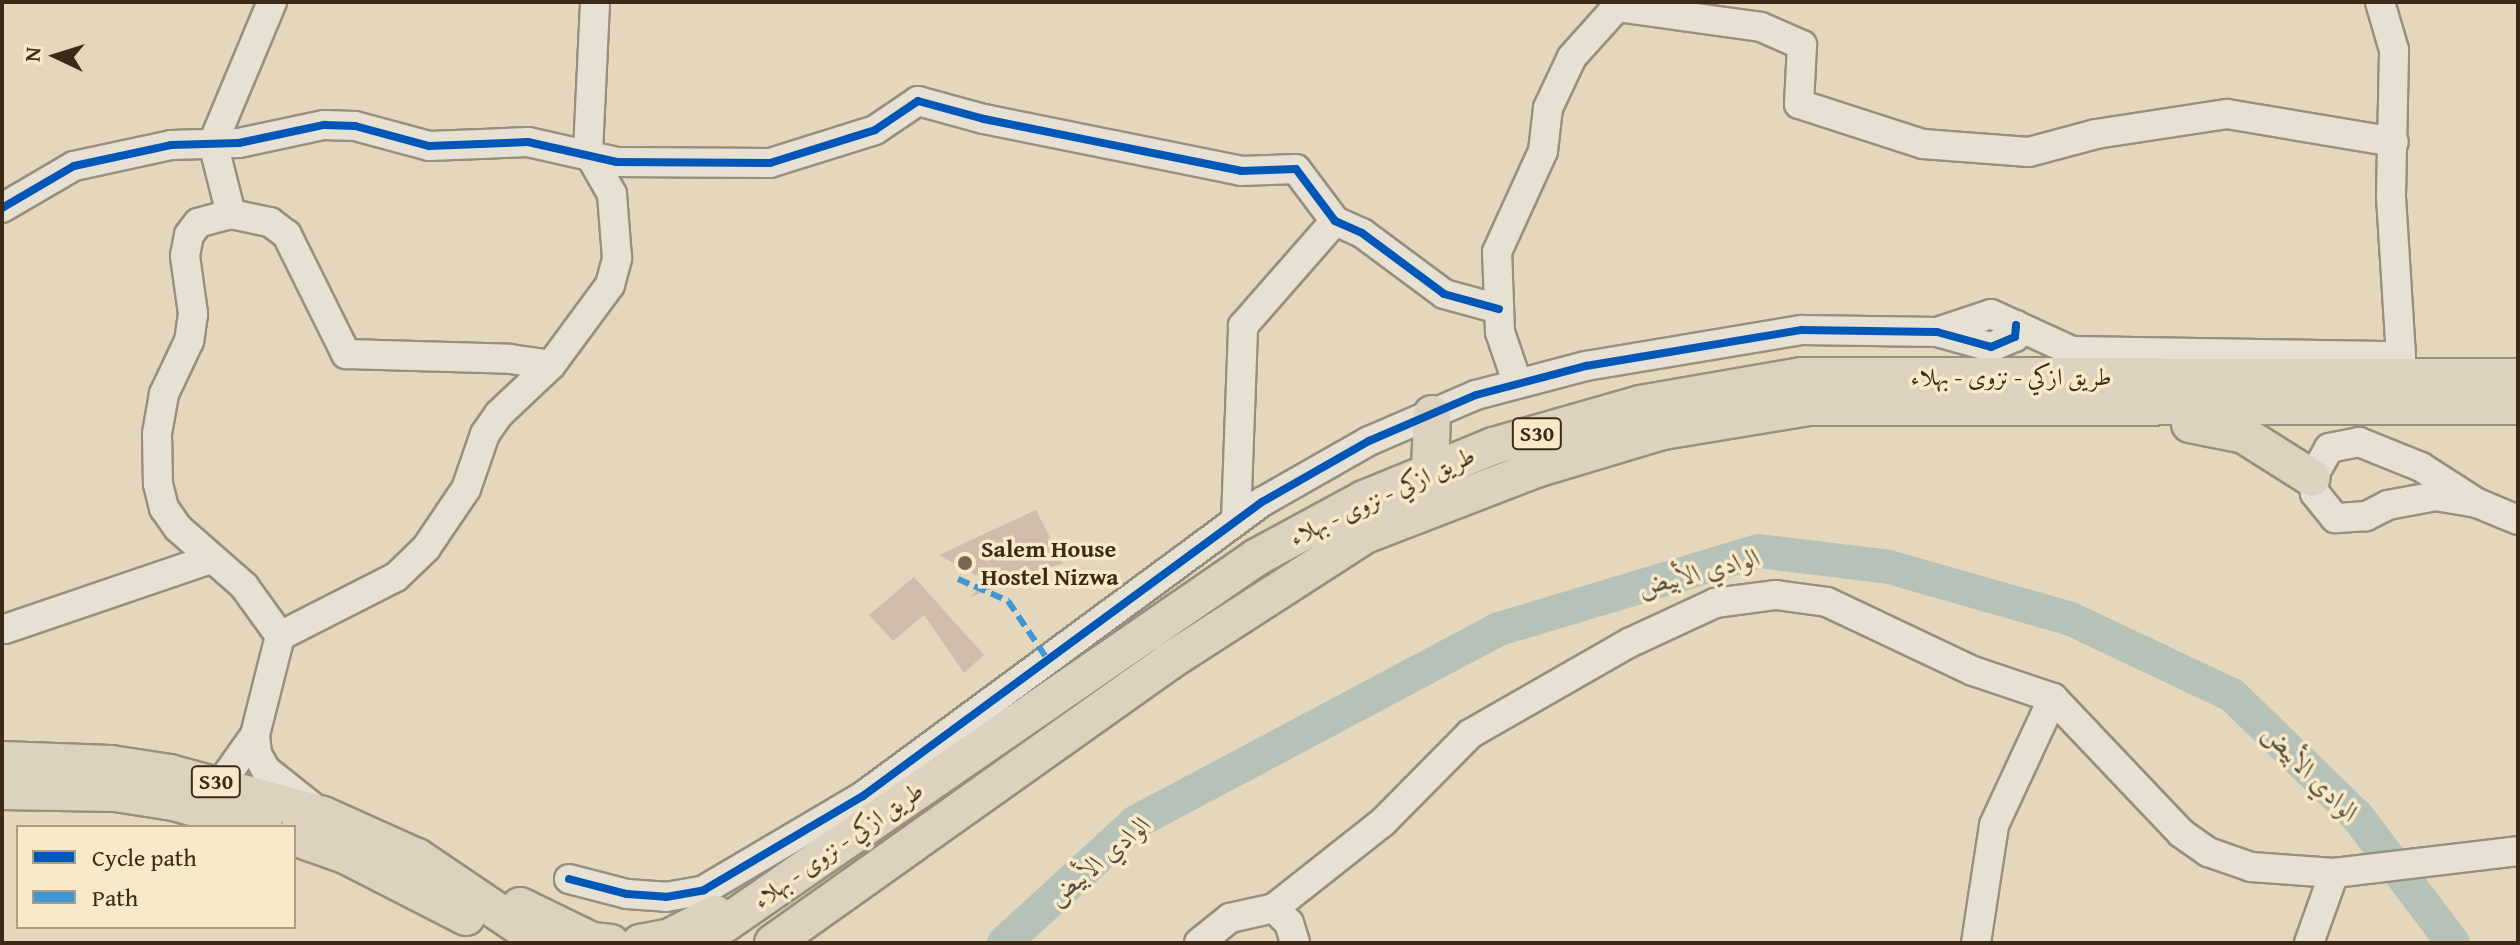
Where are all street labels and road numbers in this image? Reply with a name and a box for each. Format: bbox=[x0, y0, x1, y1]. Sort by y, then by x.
street label: طريق ازكي - نزوى - بهلاء bbox=[1910, 363, 2112, 391]
road number: S30 bbox=[1511, 416, 1563, 452]
street label: طريق ازكي - نزوى - بهلاء bbox=[1285, 440, 1479, 552]
road number: S30 bbox=[190, 764, 242, 800]
street label: طريق ازكي - نزوى - بهلاء bbox=[747, 776, 929, 914]

